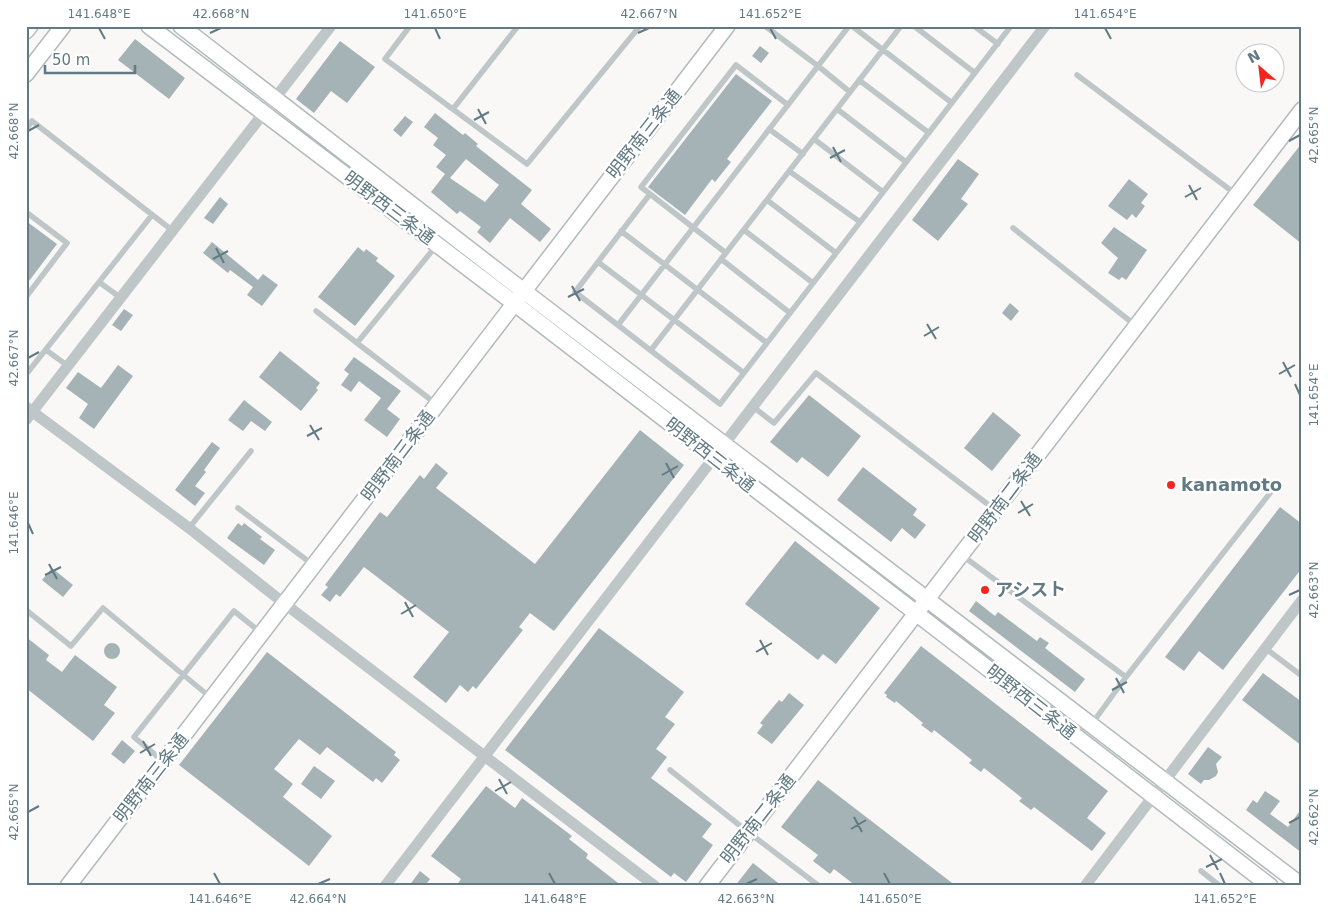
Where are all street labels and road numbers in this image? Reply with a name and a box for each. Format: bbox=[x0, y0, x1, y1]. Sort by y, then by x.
street label: 明野南三条通 bbox=[602, 85, 685, 183]
street label: 明野西三条通 bbox=[340, 167, 439, 248]
street label: 明野南三条通 bbox=[357, 406, 438, 505]
street label: 明野西三条通 bbox=[661, 413, 759, 496]
street label: 明野南二条通 bbox=[964, 448, 1045, 547]
street label: 明野西三条通 bbox=[982, 660, 1080, 743]
street label: 明野南三条通 bbox=[109, 729, 192, 827]
street label: 明野南二条通 bbox=[716, 770, 799, 868]

